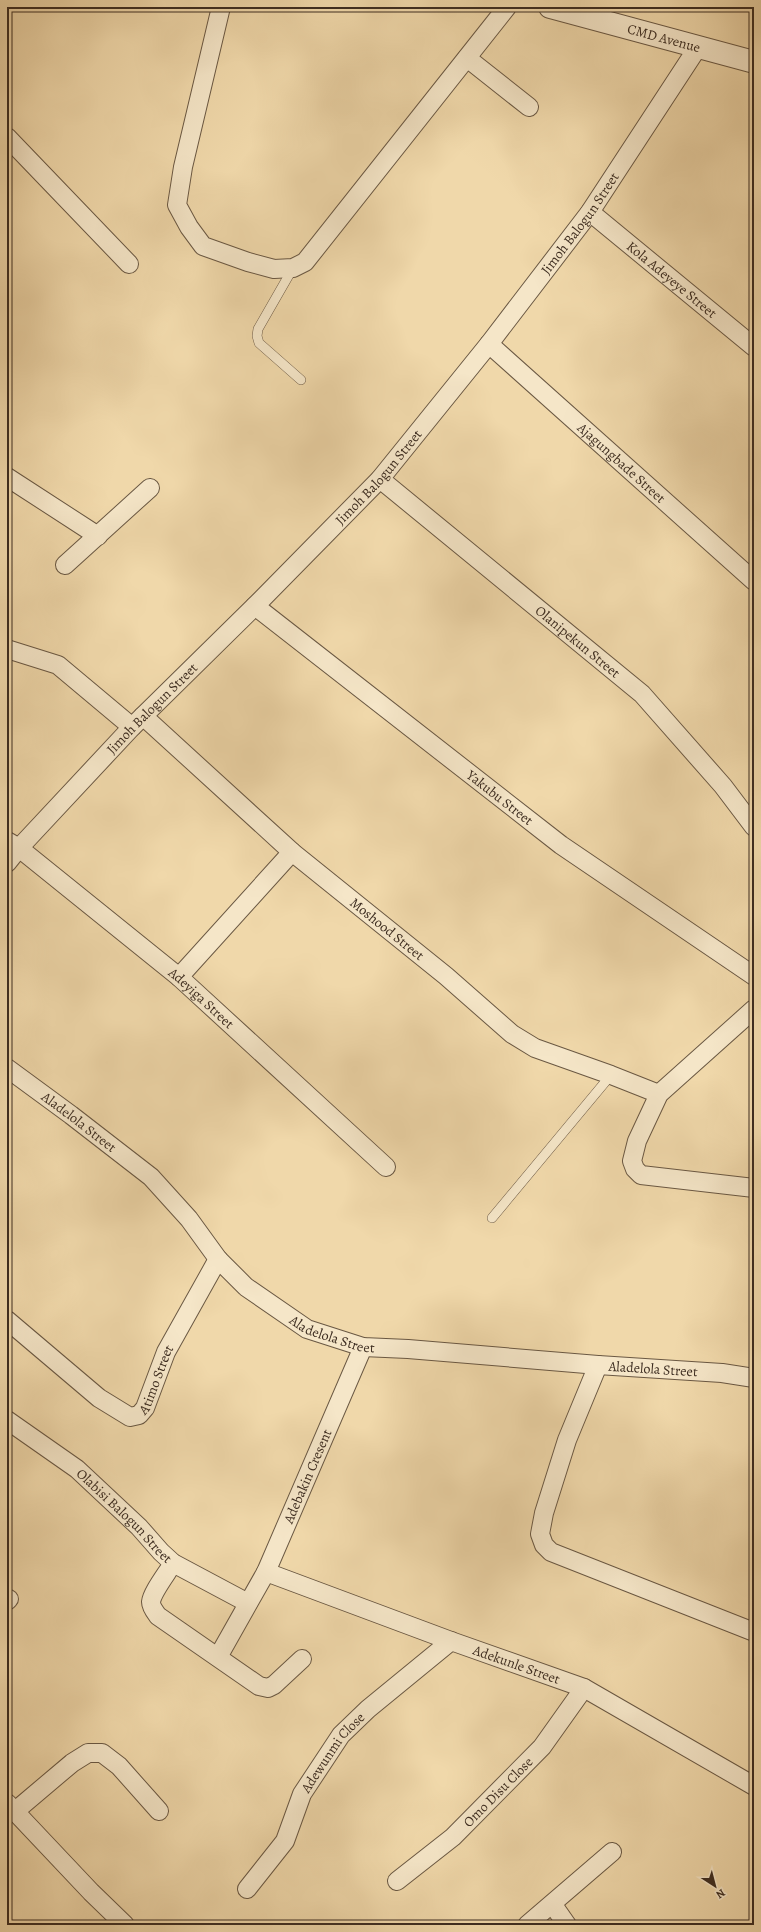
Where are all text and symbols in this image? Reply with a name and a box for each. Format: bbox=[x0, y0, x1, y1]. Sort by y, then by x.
street label: CMD Avenue bbox=[625, 19, 702, 57]
street label: Jimoh Balogun Street bbox=[537, 168, 624, 279]
street label: Kola Adeyeye Street bbox=[622, 237, 721, 323]
street label: Ajagungbade Street bbox=[572, 418, 670, 508]
street label: Jimoh Balogun Street bbox=[331, 425, 427, 529]
street label: Olanipekun Street bbox=[531, 601, 624, 683]
street label: Jimoh Balogun Street bbox=[102, 658, 202, 759]
street label: Yakubu Street bbox=[462, 765, 537, 830]
street label: Moshood Street bbox=[346, 893, 428, 965]
street label: Adeyiga Street bbox=[164, 963, 238, 1033]
street label: Aladelola Street bbox=[37, 1087, 120, 1157]
street label: Aladelola Street bbox=[285, 1310, 375, 1358]
street label: Atimo Street bbox=[134, 1341, 178, 1420]
street label: Aladelola Street bbox=[607, 1357, 699, 1381]
street label: Adebakin Cresent bbox=[279, 1426, 337, 1527]
street label: Olabisi Balogun Street bbox=[72, 1464, 176, 1568]
street label: Adekunle Street bbox=[469, 1640, 563, 1689]
street label: Adewunmi Close bbox=[296, 1708, 369, 1797]
street label: Omo Disu Close bbox=[459, 1753, 537, 1831]
north arrow bbox=[695, 1866, 735, 1906]
text: N bbox=[713, 1885, 728, 1902]

